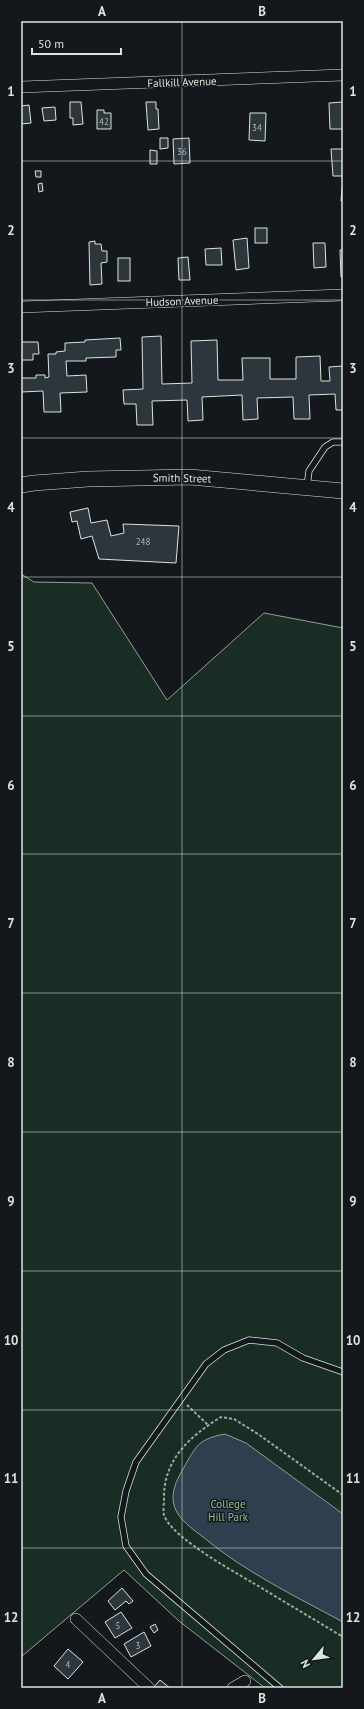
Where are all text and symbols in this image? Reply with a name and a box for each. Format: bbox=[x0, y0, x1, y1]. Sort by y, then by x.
text: A bbox=[98, 3, 106, 20]
text: B bbox=[258, 3, 266, 20]
scale bar bbox=[32, 30, 121, 56]
text: 50 m bbox=[38, 36, 64, 51]
street label: Fallkill Avenue bbox=[147, 74, 217, 90]
text: 1 bbox=[7, 83, 15, 100]
text: 1 bbox=[349, 83, 357, 100]
house number: 42 bbox=[99, 116, 109, 127]
house number: 34 bbox=[252, 122, 262, 133]
house number: 36 bbox=[177, 146, 187, 157]
text: 2 bbox=[7, 222, 15, 239]
text: 2 bbox=[349, 222, 357, 239]
street label: Hudson Avenue bbox=[145, 293, 219, 309]
text: 3 bbox=[7, 360, 15, 377]
text: 3 bbox=[349, 360, 357, 377]
street label: Smith Street bbox=[153, 470, 212, 486]
text: 4 bbox=[7, 499, 15, 516]
text: 4 bbox=[349, 499, 357, 516]
house number: 248 bbox=[136, 536, 150, 547]
text: 5 bbox=[7, 638, 15, 655]
text: 5 bbox=[349, 638, 357, 655]
text: 6 bbox=[7, 777, 15, 794]
text: 6 bbox=[349, 777, 357, 794]
text: 7 bbox=[7, 915, 15, 932]
text: 7 bbox=[349, 915, 357, 932]
text: 8 bbox=[7, 1054, 15, 1071]
text: 8 bbox=[349, 1054, 357, 1071]
text: 9 bbox=[7, 1193, 15, 1210]
text: 9 bbox=[349, 1193, 357, 1210]
text: 10 bbox=[4, 1332, 18, 1349]
text: 10 bbox=[346, 1332, 360, 1349]
text: 11 bbox=[4, 1470, 18, 1487]
text: 11 bbox=[346, 1470, 360, 1487]
park label: College Hill Park bbox=[208, 1497, 249, 1524]
text: 12 bbox=[4, 1609, 18, 1626]
text: 12 bbox=[346, 1609, 360, 1626]
house number: 5 bbox=[116, 1620, 121, 1631]
north arrow bbox=[294, 1639, 334, 1679]
house number: 3 bbox=[136, 1640, 141, 1651]
text: N bbox=[297, 1657, 313, 1670]
house number: 4 bbox=[66, 1659, 71, 1670]
text: A bbox=[98, 1690, 106, 1707]
text: B bbox=[258, 1690, 266, 1707]

